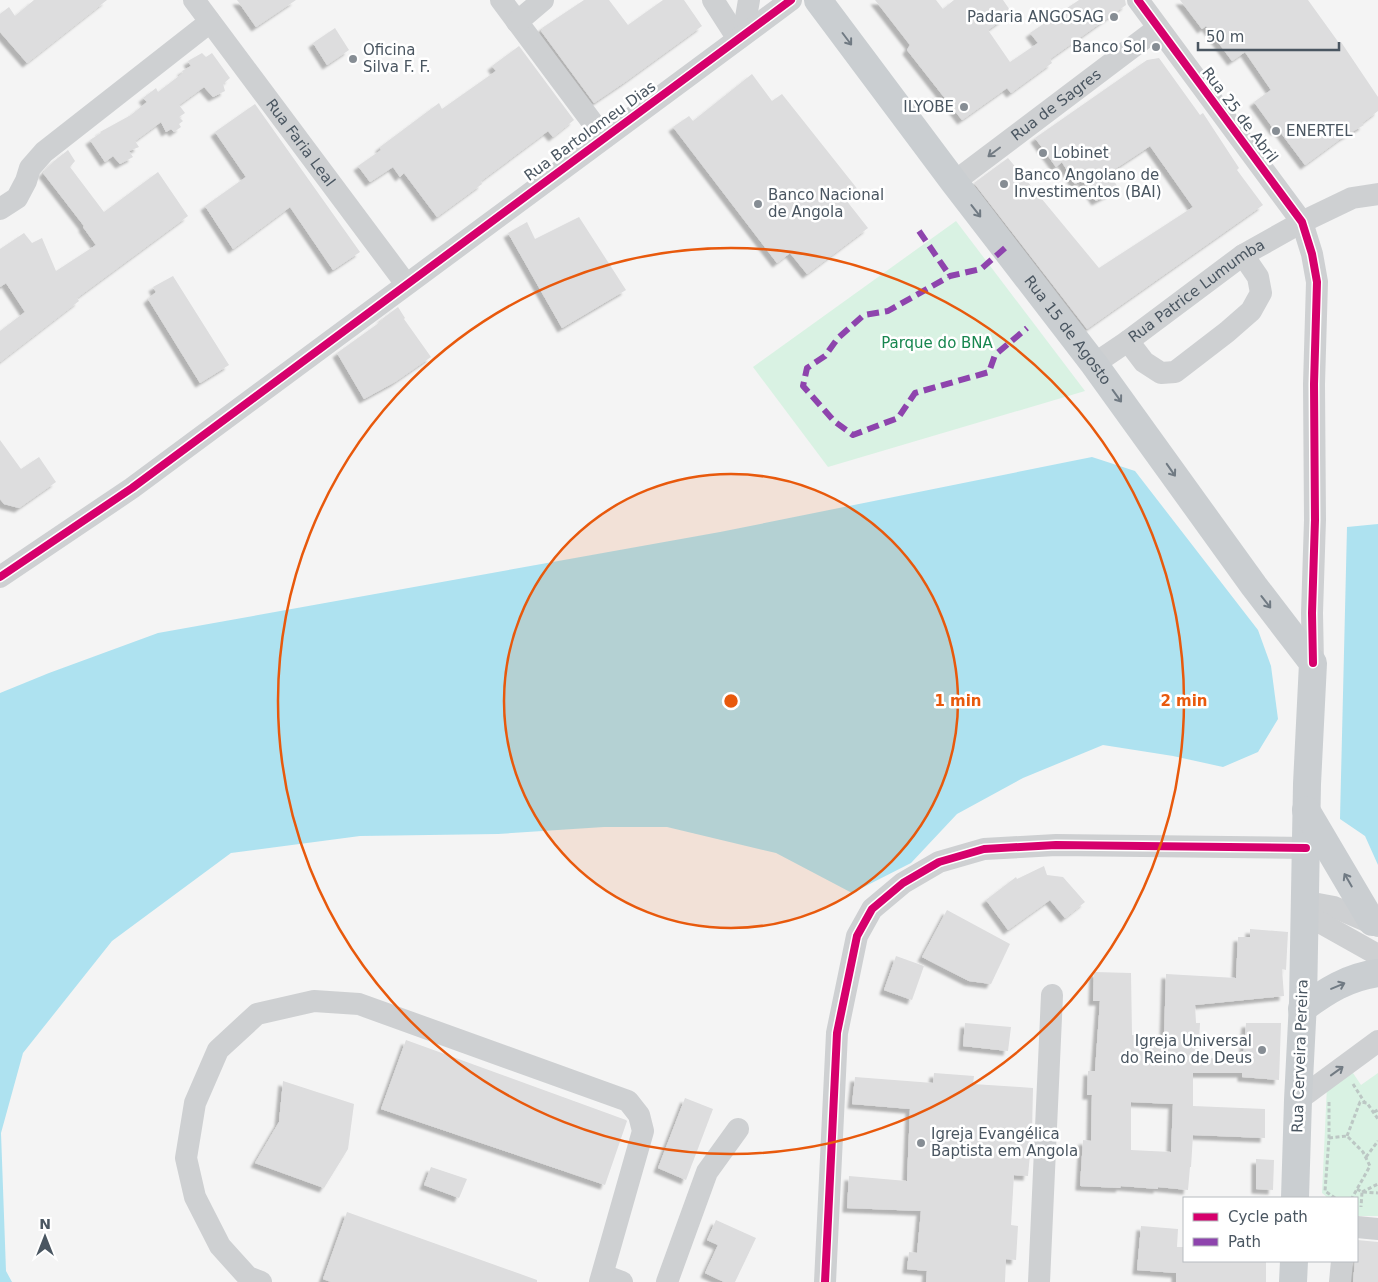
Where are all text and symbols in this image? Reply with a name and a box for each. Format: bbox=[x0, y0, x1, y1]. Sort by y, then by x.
place label: Padaria ANGOSAG bbox=[967, 8, 1104, 26]
marker: Padaria ANGOSAG bbox=[1108, 11, 1120, 23]
scale bar bbox=[1198, 20, 1339, 52]
text: 50 m bbox=[1206, 28, 1244, 46]
one-way arrow bbox=[842, 32, 853, 45]
place label: Banco Sol bbox=[1072, 38, 1146, 56]
place label: Oficina Silva F. F. bbox=[363, 41, 430, 76]
marker: Banco Sol bbox=[1150, 41, 1162, 53]
marker: Oficina Silva F. F. bbox=[347, 53, 359, 65]
street label: Rua 25 de Abril bbox=[1198, 64, 1282, 166]
street label: Rua de Sagres bbox=[1008, 65, 1105, 145]
street label: Rua Bartolomeu Dias bbox=[521, 77, 659, 185]
street label: Rua Faria Leal bbox=[262, 95, 339, 190]
place label: ILYOBE bbox=[903, 98, 954, 116]
marker: ILYOBE bbox=[958, 101, 970, 113]
place label: ENERTEL bbox=[1286, 122, 1353, 140]
marker: ENERTEL bbox=[1270, 125, 1282, 137]
place label: Lobinet bbox=[1053, 144, 1109, 162]
one-way arrow bbox=[988, 147, 1001, 158]
marker: Lobinet bbox=[1037, 147, 1049, 159]
place label: Banco Angolano de Investimentos (BAI) bbox=[1014, 166, 1162, 201]
marker: Banco Angolano de Investimentos (BAI) bbox=[998, 178, 1010, 190]
place label: Banco Nacional de Angola bbox=[768, 186, 884, 221]
marker: Banco Nacional de Angola bbox=[752, 198, 764, 210]
one-way arrow bbox=[971, 204, 982, 217]
street label: Rua Patrice Lumumba bbox=[1125, 236, 1268, 347]
street label: Rua 15 de Agosto bbox=[1020, 272, 1115, 388]
park label: Parque do BNA bbox=[881, 334, 994, 352]
one-way arrow bbox=[1112, 389, 1123, 402]
one-way arrow bbox=[1166, 463, 1176, 477]
one-way arrow bbox=[1260, 595, 1271, 608]
centre of rings bbox=[722, 692, 740, 710]
text: 1 min bbox=[934, 692, 982, 710]
text: 2 min bbox=[1160, 692, 1208, 710]
one-way arrow bbox=[1342, 874, 1352, 888]
street label: Rua Cerveira Pereira bbox=[1288, 979, 1312, 1133]
one-way arrow bbox=[1330, 980, 1345, 990]
place label: Igreja Universal do Reino de Deus bbox=[1120, 1032, 1252, 1067]
marker: Igreja Universal do Reino de Deus bbox=[1256, 1044, 1268, 1056]
one-way arrow bbox=[1330, 1066, 1344, 1076]
place label: Igreja Evangélica Baptista em Angola bbox=[931, 1125, 1078, 1160]
marker: Igreja Evangélica Baptista em Angola bbox=[915, 1137, 927, 1149]
legend bbox=[1183, 1197, 1358, 1262]
text: Cycle path bbox=[1228, 1208, 1308, 1226]
north arrow bbox=[20, 1212, 70, 1262]
text: N bbox=[39, 1216, 51, 1232]
text: Path bbox=[1228, 1233, 1261, 1251]

